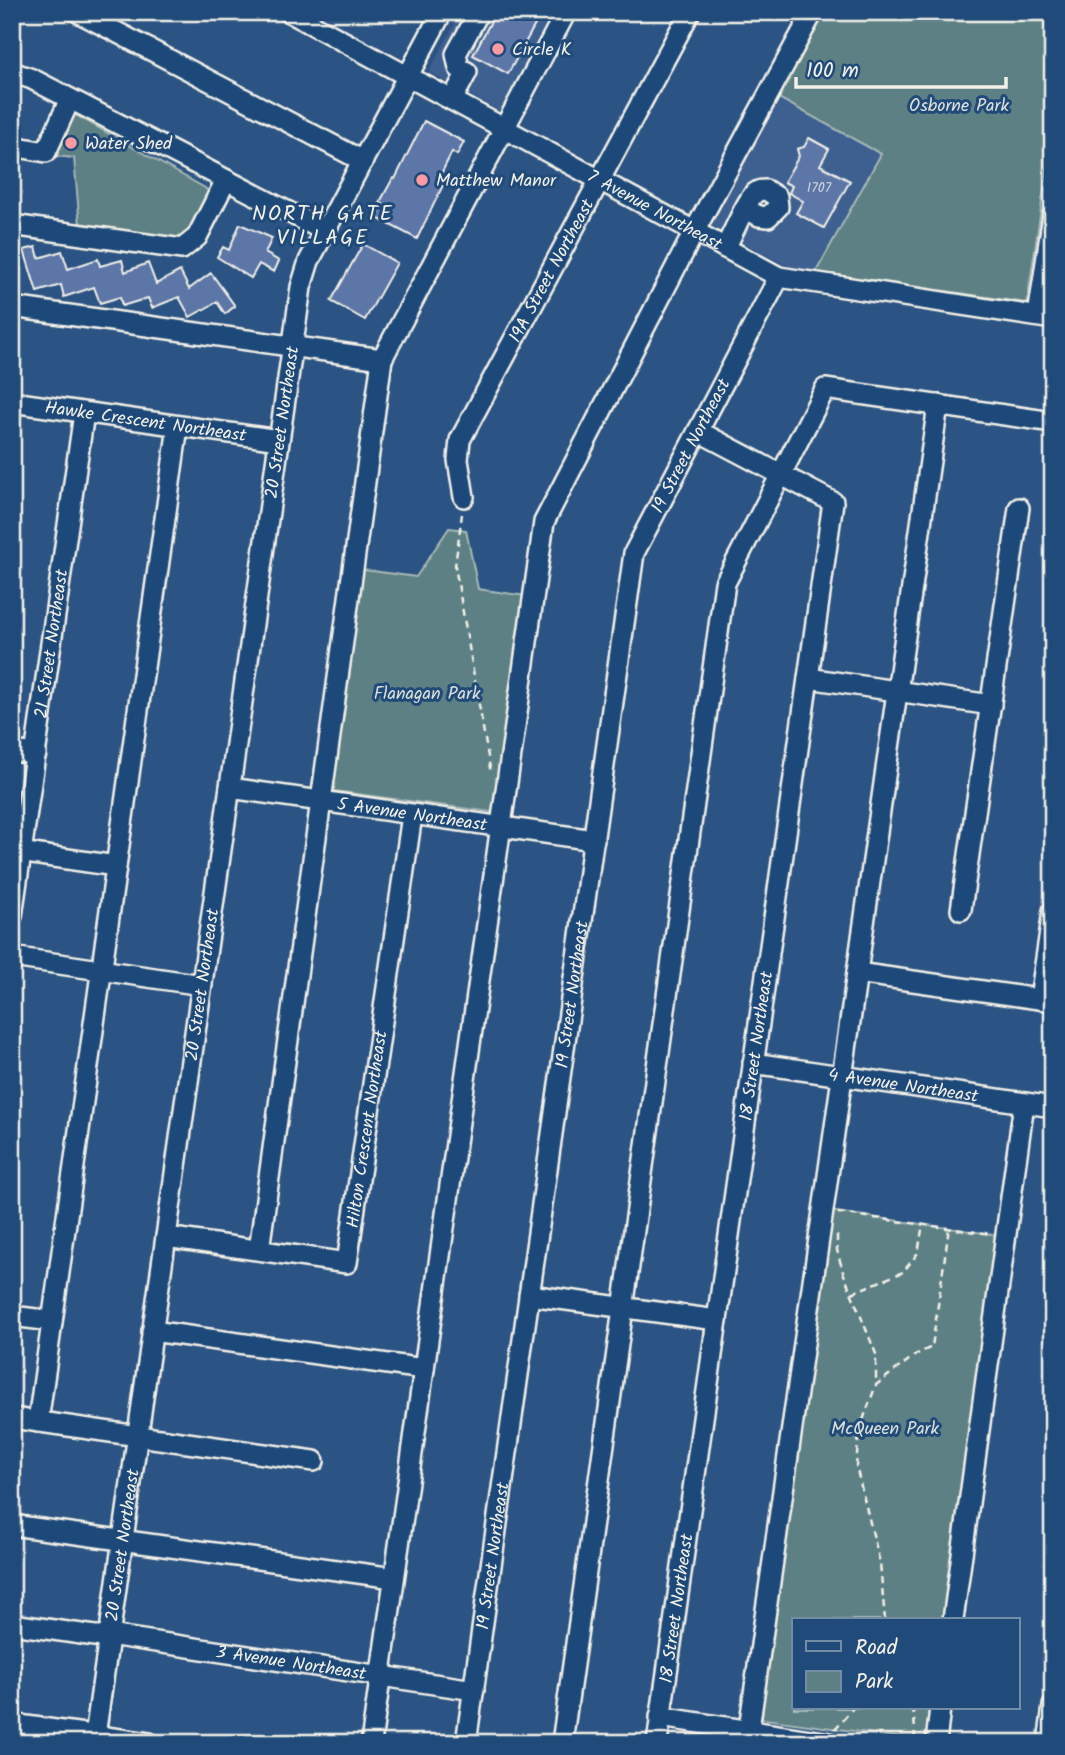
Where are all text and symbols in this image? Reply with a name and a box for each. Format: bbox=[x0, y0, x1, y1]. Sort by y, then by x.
place label: Circle K bbox=[512, 36, 572, 65]
marker: Circle K bbox=[490, 41, 506, 57]
scale bar bbox=[796, 46, 1006, 90]
text: 100 m bbox=[806, 55, 859, 88]
park label: Osborne Park bbox=[909, 92, 1009, 121]
place label: Water Shed bbox=[85, 130, 173, 159]
marker: Water Shed bbox=[63, 135, 79, 151]
street label: 7 Avenue Northeast bbox=[581, 163, 728, 260]
place label: Matthew Manor bbox=[436, 167, 557, 196]
marker: Matthew Manor bbox=[414, 172, 430, 188]
house number: 1707 bbox=[807, 177, 832, 199]
street label: 19A Street Northeast bbox=[502, 193, 603, 348]
district label: NORTH GATE VILLAGE bbox=[252, 198, 394, 255]
street label: 20 Street Northeast bbox=[258, 343, 309, 501]
street label: 19 Street Northeast bbox=[644, 373, 740, 519]
street label: Hawke Crescent Northeast bbox=[43, 394, 249, 451]
street label: 21 Street Northeast bbox=[27, 566, 78, 720]
park label: Flanagan Park bbox=[374, 680, 481, 709]
street label: 5 Avenue Northeast bbox=[335, 790, 490, 841]
street label: 20 Street Northeast bbox=[178, 906, 229, 1063]
street label: 19 Street Northeast bbox=[548, 918, 598, 1070]
street label: 18 Street Northeast bbox=[732, 968, 782, 1123]
street label: Hilton Crescent Northeast bbox=[339, 1028, 397, 1230]
street label: 4 Avenue Northeast bbox=[826, 1061, 981, 1112]
park label: McQueen Park bbox=[831, 1415, 940, 1444]
street label: 20 Street Northeast bbox=[98, 1466, 149, 1623]
street label: 19 Street Northeast bbox=[469, 1479, 519, 1632]
street label: 18 Street Northeast bbox=[653, 1531, 703, 1685]
legend bbox=[792, 1618, 1020, 1710]
text: Road bbox=[855, 1632, 898, 1665]
street label: 3 Avenue Northeast bbox=[213, 1638, 369, 1690]
text: Park bbox=[855, 1666, 893, 1699]

